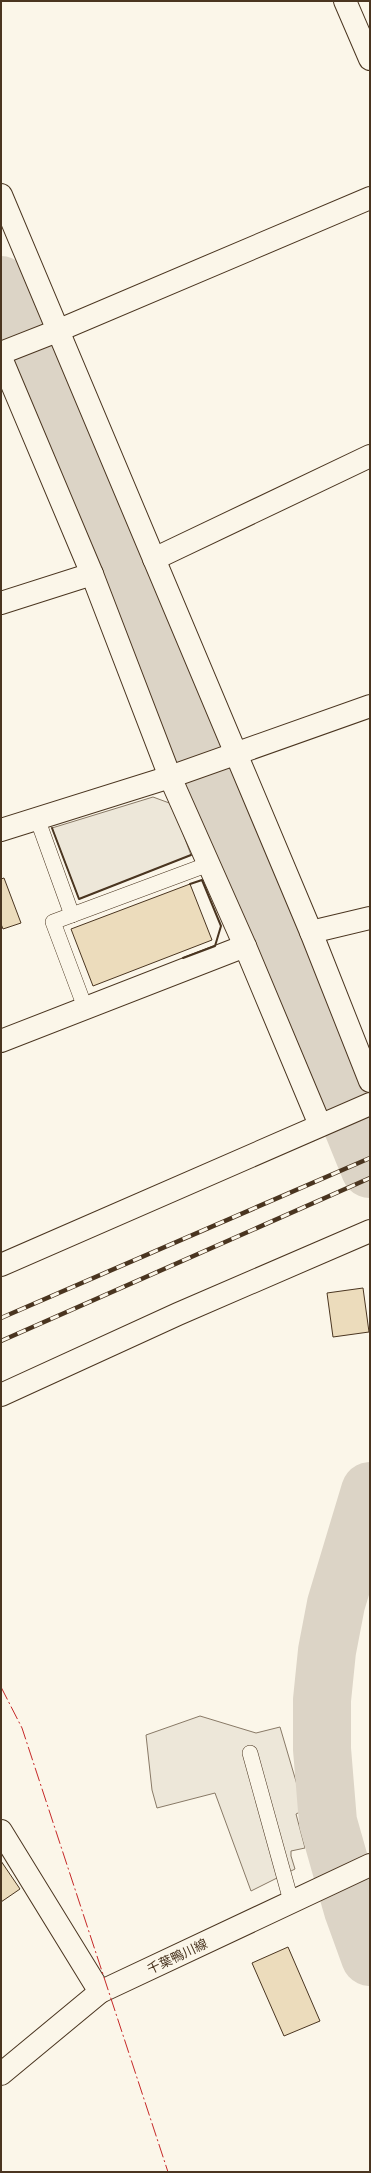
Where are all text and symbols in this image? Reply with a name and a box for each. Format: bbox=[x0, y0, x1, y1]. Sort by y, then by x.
street label: 千葉鴨川線 bbox=[144, 1934, 211, 1980]

